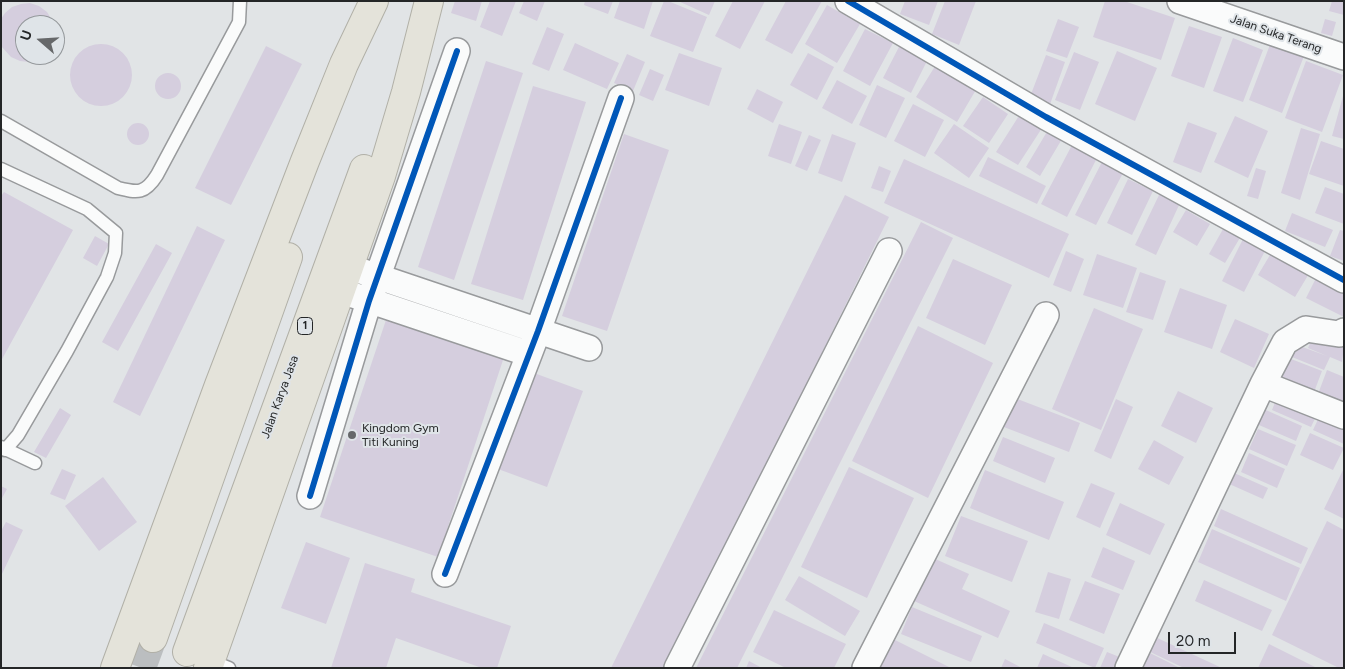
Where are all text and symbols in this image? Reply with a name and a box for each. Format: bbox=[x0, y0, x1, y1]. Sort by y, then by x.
street label: Jalan Suka Terang bbox=[1228, 12, 1324, 56]
north arrow bbox=[15, 15, 65, 65]
text: U bbox=[17, 28, 36, 43]
road number: 1 bbox=[298, 318, 312, 334]
street label: Jalan Karya Jasa bbox=[258, 353, 302, 441]
place label: Kingdom Gym Titi Kuning bbox=[362, 421, 439, 449]
marker: Kingdom Gym Titi Kuning bbox=[346, 429, 358, 441]
scale bar bbox=[1170, 622, 1238, 654]
text: 20 m bbox=[1176, 632, 1210, 650]

